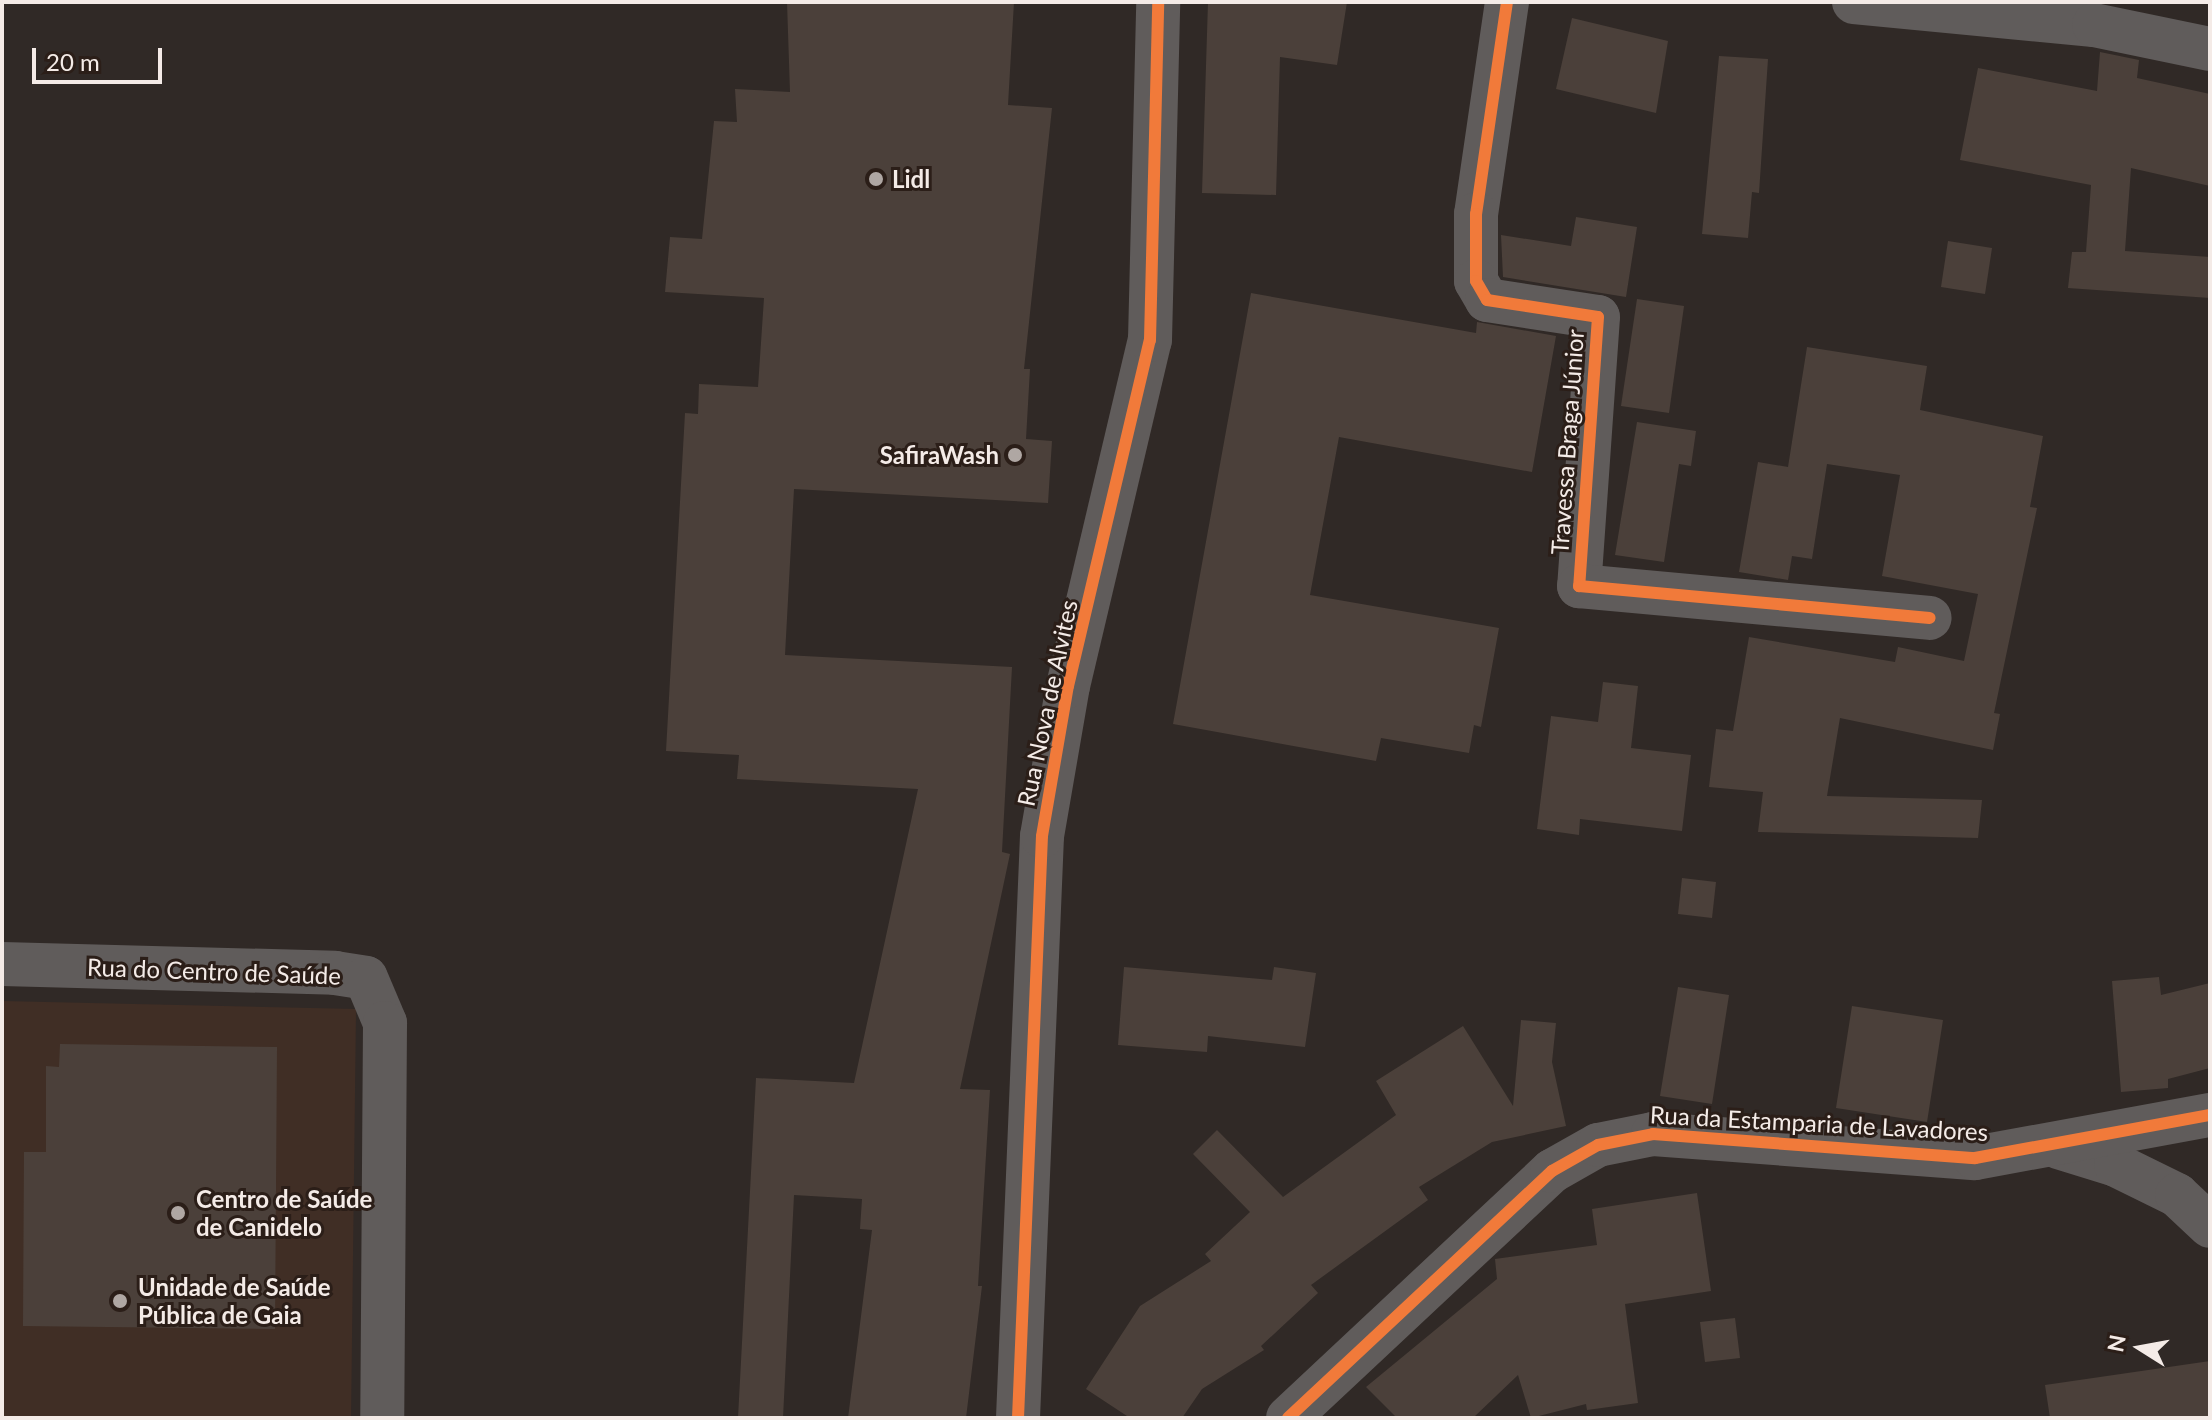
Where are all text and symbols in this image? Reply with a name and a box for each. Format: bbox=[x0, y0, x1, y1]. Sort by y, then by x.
scale bar bbox=[36, 32, 166, 82]
text: 20 m bbox=[46, 47, 100, 76]
place label: Lidl bbox=[892, 165, 930, 193]
marker: Lidl bbox=[867, 170, 885, 188]
street label: Travessa Braga Júnior bbox=[1545, 328, 1589, 556]
place label: SafiraWash bbox=[880, 441, 999, 469]
marker: SafiraWash bbox=[1006, 446, 1024, 464]
street label: Rua Nova de Alvites bbox=[1011, 597, 1083, 809]
street label: Rua do Centro de Saúde bbox=[87, 952, 341, 990]
street label: Rua da Estamparia de Lavadores bbox=[1649, 1100, 1989, 1146]
place label: Centro de Saúde de Canidelo bbox=[196, 1185, 372, 1241]
marker: Centro de Saúde de Canidelo bbox=[167, 1202, 189, 1224]
place label: Unidade de Saúde Pública de Gaia bbox=[138, 1273, 331, 1329]
marker: Unidade de Saúde Pública de Gaia bbox=[109, 1290, 131, 1312]
north arrow bbox=[2100, 1308, 2180, 1388]
text: N bbox=[2101, 1332, 2131, 1354]

